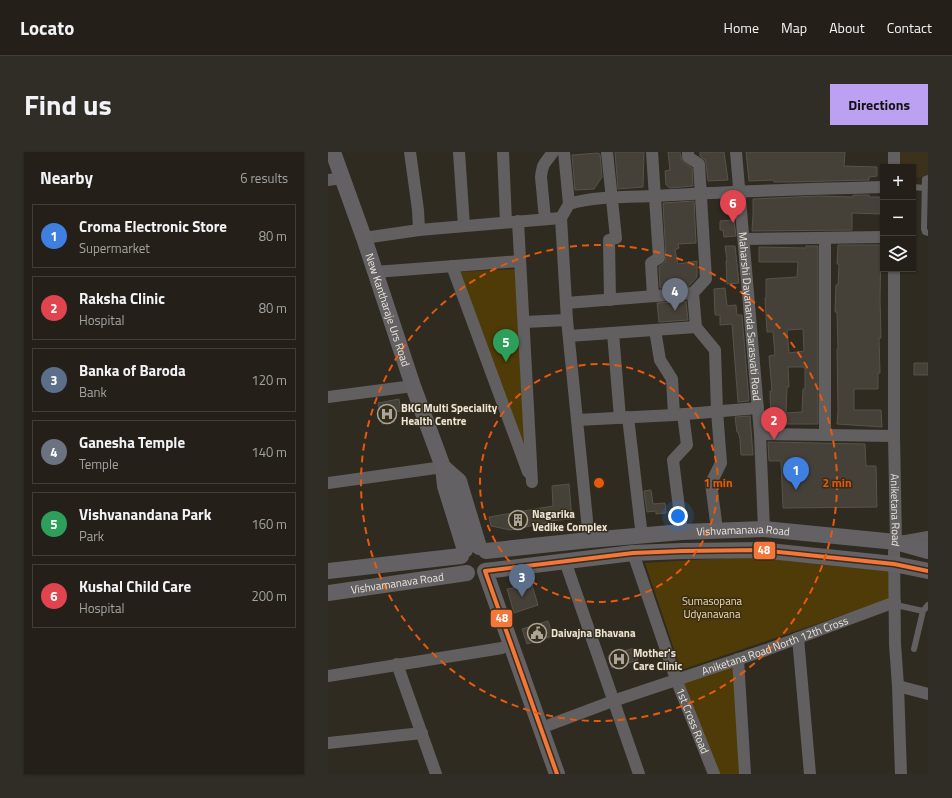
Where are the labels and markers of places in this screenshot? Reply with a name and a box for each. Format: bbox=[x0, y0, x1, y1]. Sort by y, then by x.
pin: 6 bbox=[720, 190, 746, 223]
pin: 4 bbox=[662, 278, 688, 311]
pin: 5 bbox=[493, 329, 519, 362]
place label: BKG Multi Speciality Health Centre bbox=[401, 400, 498, 429]
hospital icon: BKG Multi Speciality Health Centre bbox=[376, 403, 398, 425]
pin: 2 bbox=[761, 407, 787, 440]
pin: 1 bbox=[783, 457, 809, 490]
centre of rings bbox=[592, 476, 606, 490]
place label: Nagarika Vedike Complex bbox=[532, 506, 608, 535]
building icon: Nagarika Vedike Complex bbox=[507, 509, 529, 531]
pin: 3 bbox=[509, 564, 535, 597]
public building icon: Daivajna Bhavana bbox=[526, 622, 548, 644]
place label: Daivajna Bhavana bbox=[551, 625, 636, 641]
place label: Mother's Care Clinic bbox=[633, 645, 682, 674]
hospital icon: Mother's Care Clinic bbox=[608, 648, 630, 670]

